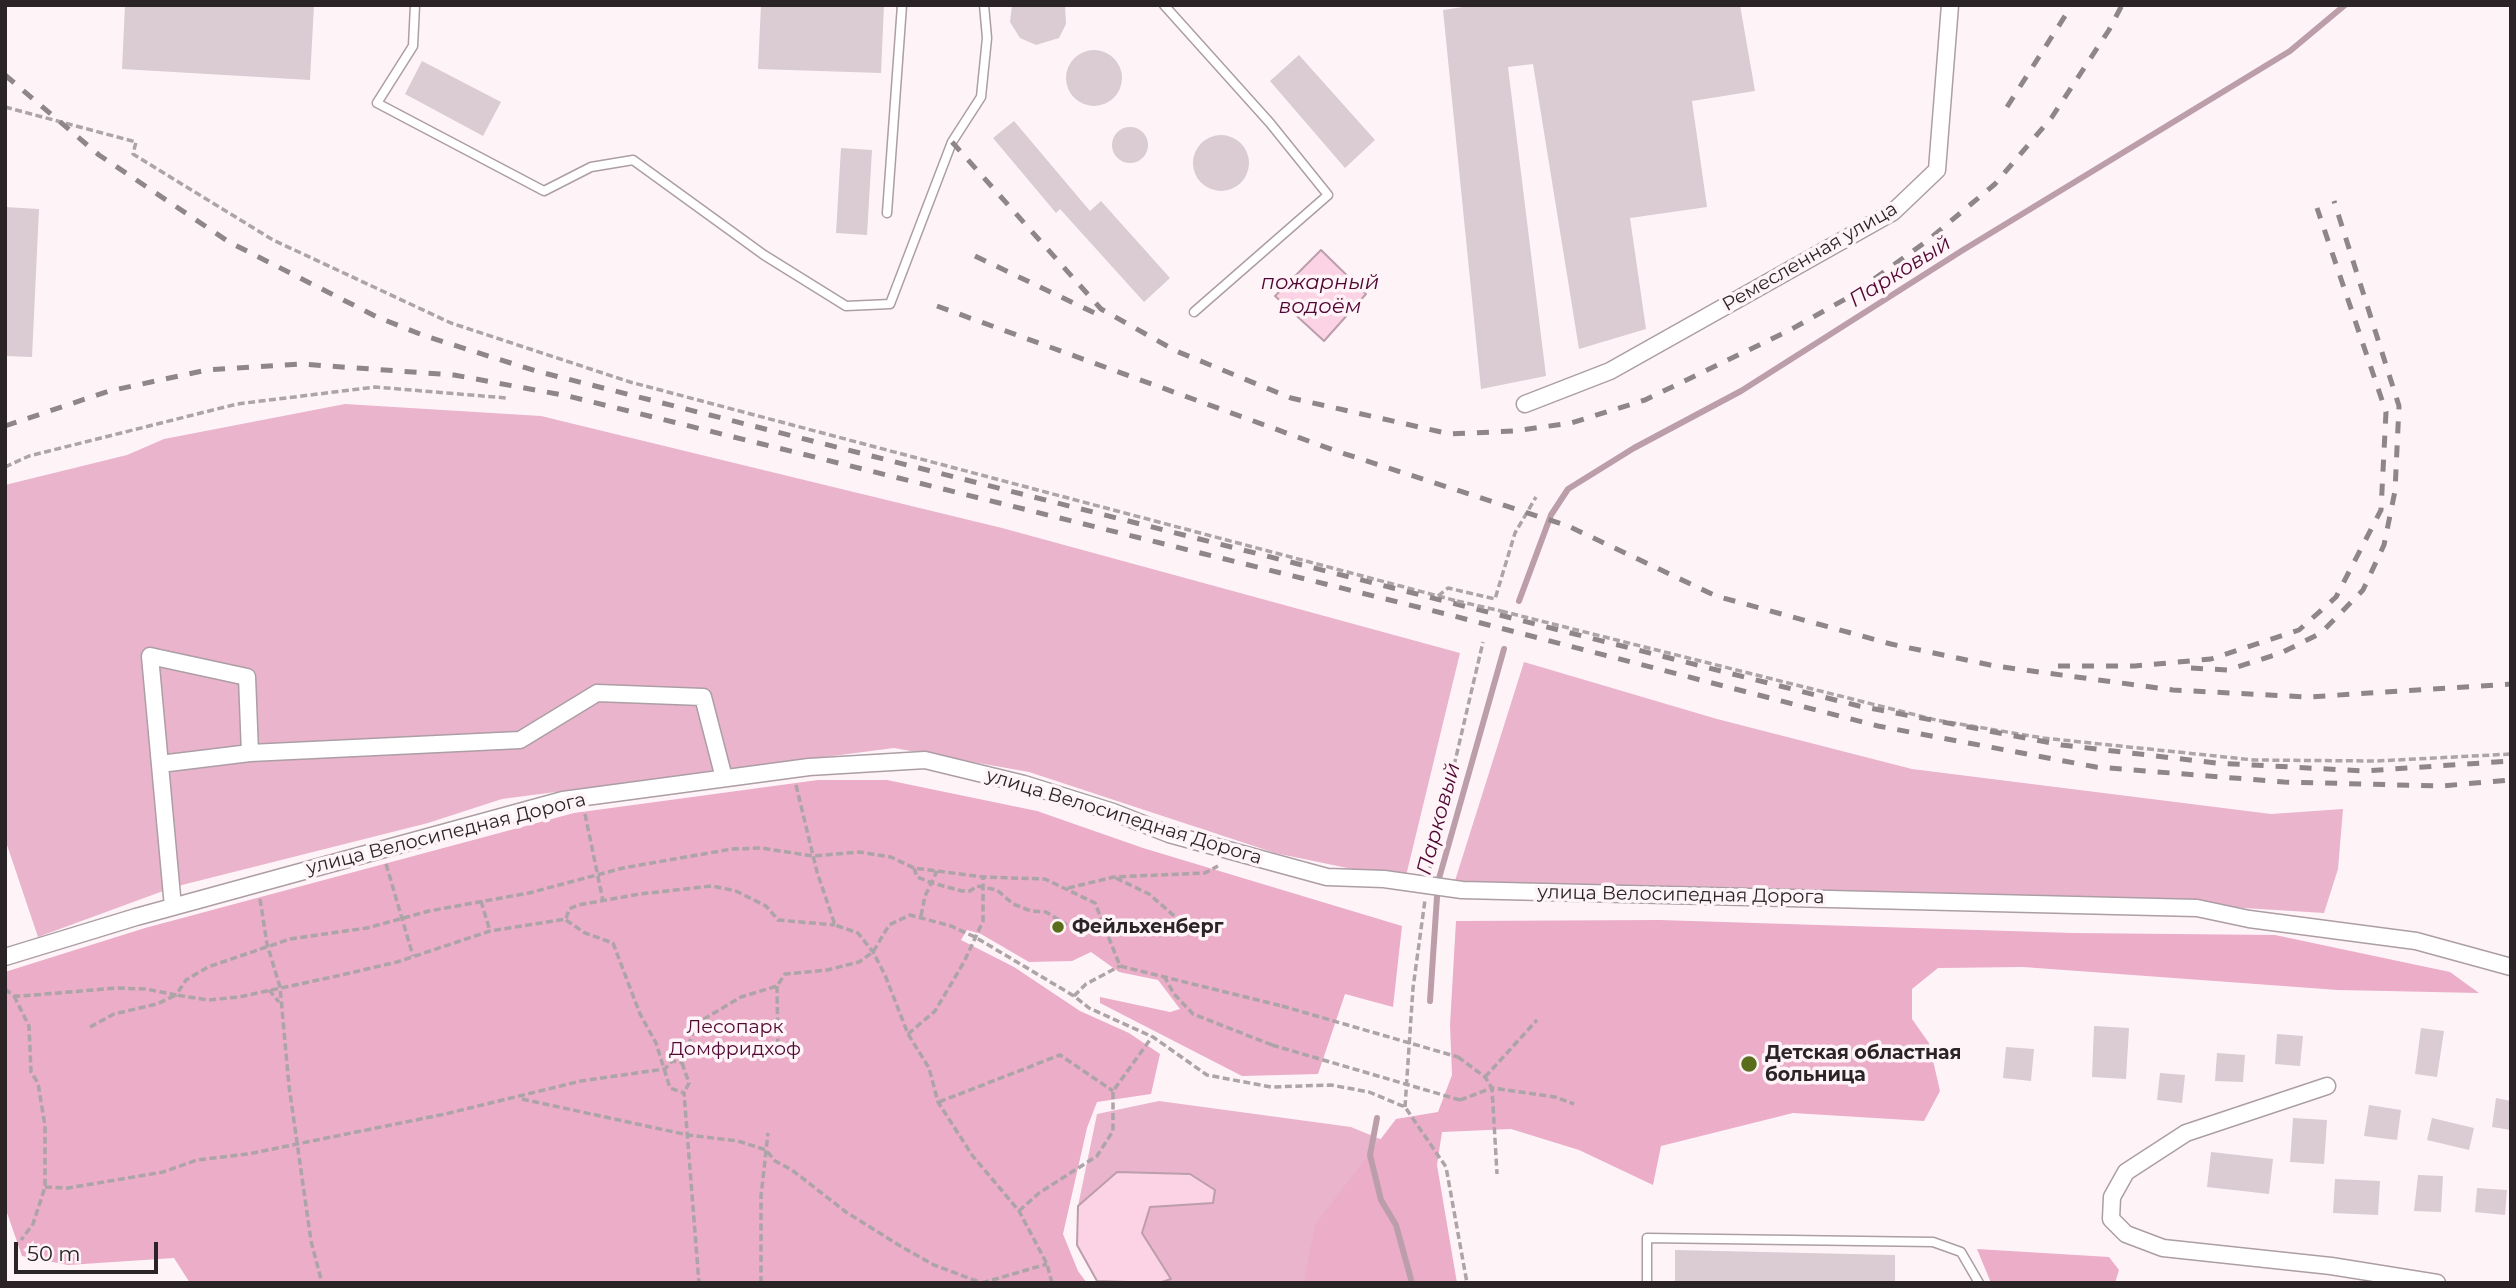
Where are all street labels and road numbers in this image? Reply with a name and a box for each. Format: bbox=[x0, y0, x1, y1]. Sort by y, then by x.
street label: Ремесленная улица bbox=[1718, 198, 1902, 316]
street label: улица Велосипедная Дорога bbox=[983, 764, 1265, 870]
street label: улица Велосипедная Дорога bbox=[304, 788, 588, 880]
street label: улица Велосипедная Дорога bbox=[1537, 881, 1825, 909]

